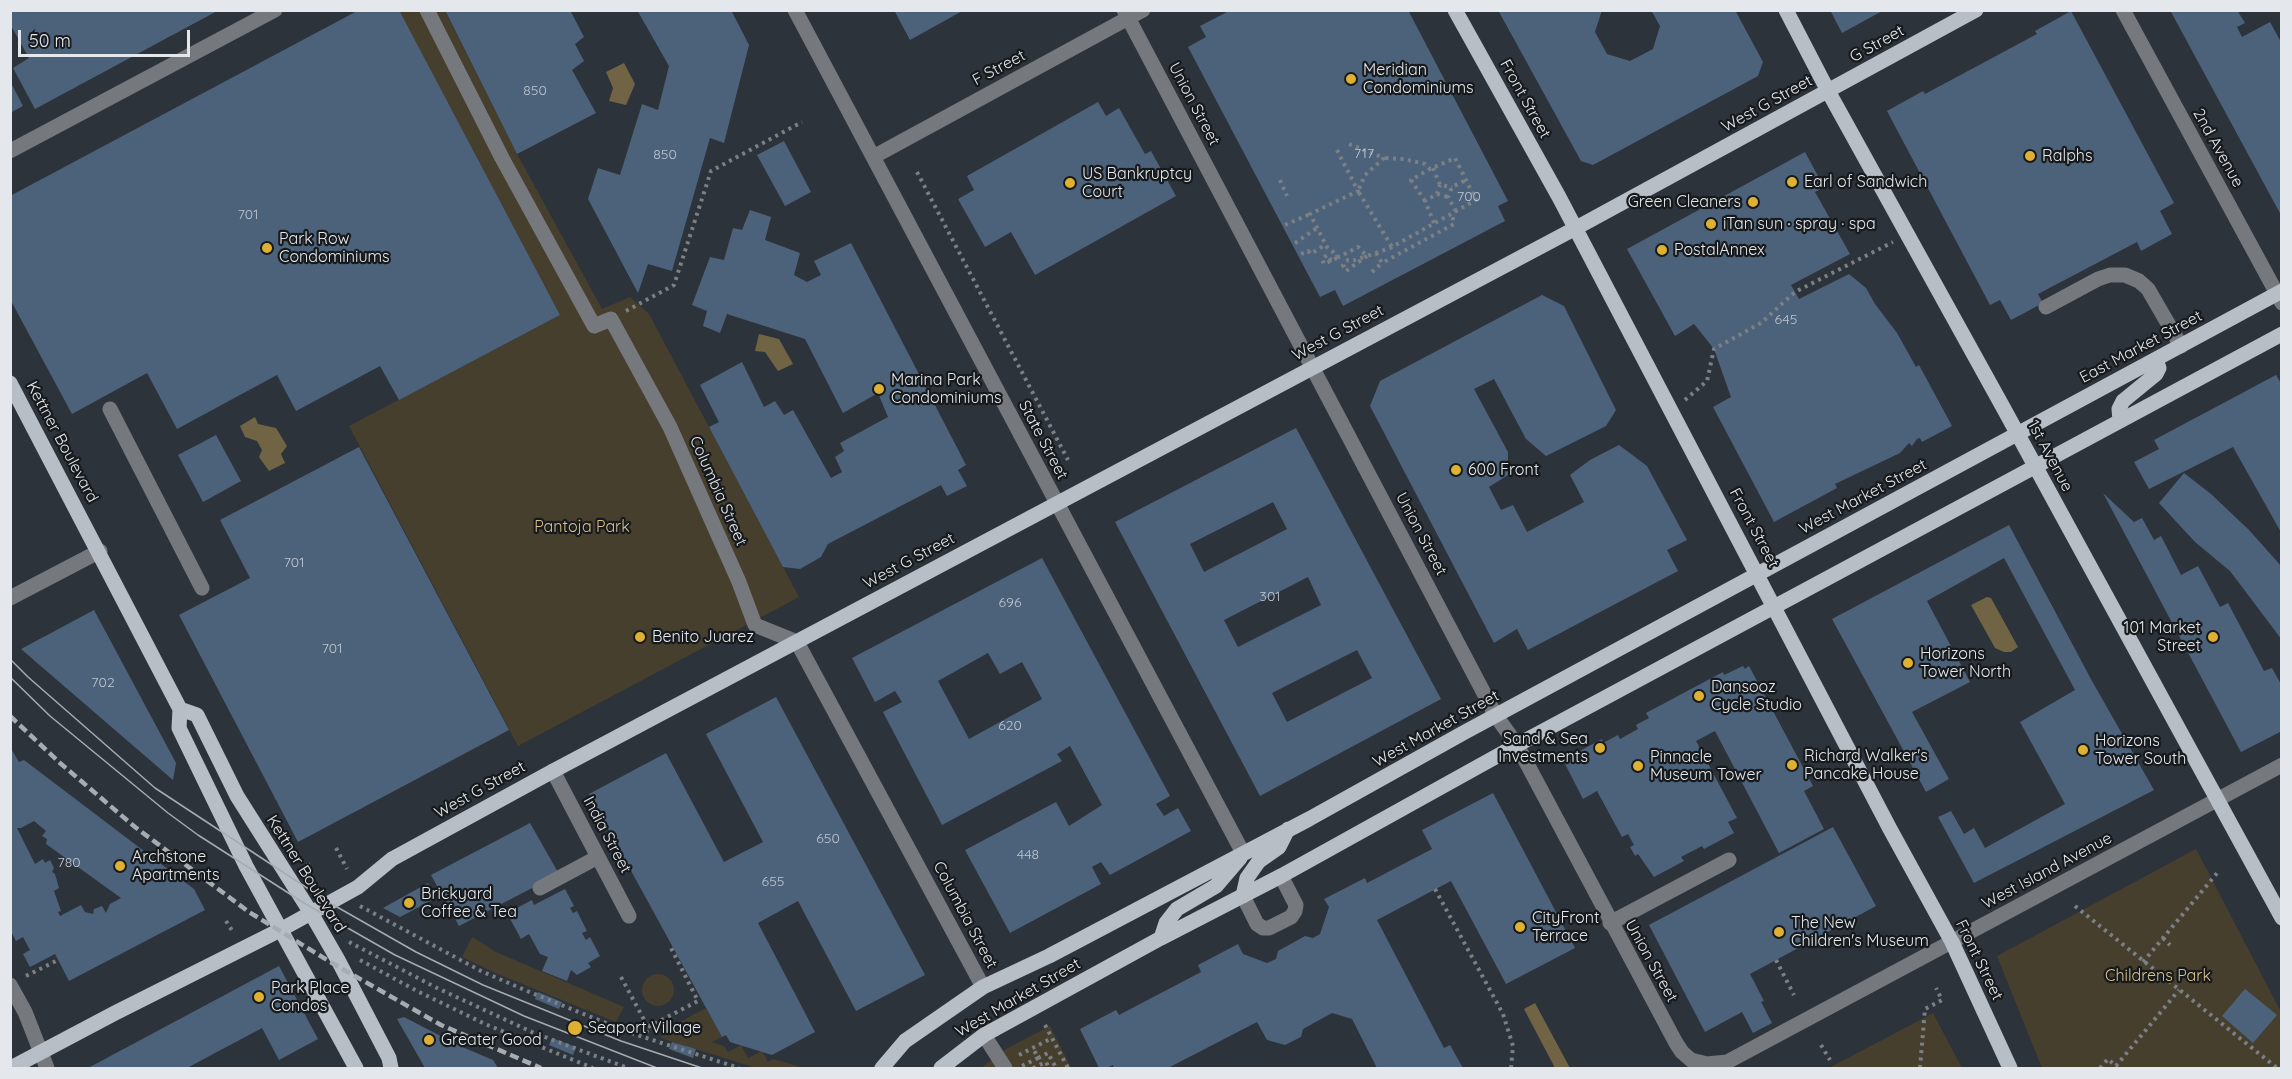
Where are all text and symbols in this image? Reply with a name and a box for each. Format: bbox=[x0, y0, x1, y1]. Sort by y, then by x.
scale bar bbox=[21, 18, 194, 56]
street label: G Street bbox=[1846, 21, 1908, 67]
text: 50 m bbox=[29, 29, 71, 52]
street label: F Street bbox=[969, 46, 1029, 90]
street label: Front Street bbox=[1495, 56, 1555, 142]
street label: Union Street bbox=[1164, 59, 1224, 149]
place label: Meridian Condominiums bbox=[1363, 60, 1474, 98]
street label: West G Street bbox=[1718, 71, 1816, 137]
marker: Meridian Condominiums bbox=[1344, 72, 1358, 86]
house number: 850 bbox=[523, 83, 547, 99]
street label: 2nd Avenue bbox=[2189, 105, 2247, 191]
house number: 717 bbox=[1354, 146, 1374, 162]
place label: Ralphs bbox=[2042, 146, 2092, 166]
house number: 850 bbox=[653, 147, 677, 163]
marker: Ralphs bbox=[2023, 149, 2037, 163]
place label: US Bankruptcy Court bbox=[1082, 164, 1192, 202]
place label: Earl of Sandwich bbox=[1804, 172, 1927, 192]
marker: Earl of Sandwich bbox=[1785, 175, 1799, 189]
marker: US Bankruptcy Court bbox=[1063, 176, 1077, 190]
house number: 700 bbox=[1457, 189, 1481, 205]
place label: Green Cleaners bbox=[1628, 192, 1741, 212]
marker: Green Cleaners bbox=[1746, 195, 1760, 209]
house number: 701 bbox=[238, 207, 258, 223]
place label: iTan sun · spray · spa bbox=[1723, 214, 1876, 234]
marker: iTan sun · spray · spa bbox=[1704, 217, 1718, 231]
place label: Park Row Condominiums bbox=[279, 229, 390, 267]
place label: PostalAnnex bbox=[1674, 240, 1765, 260]
marker: Park Row Condominiums bbox=[260, 241, 274, 255]
marker: PostalAnnex bbox=[1655, 243, 1669, 257]
street label: West G Street bbox=[1289, 301, 1387, 365]
street label: East Market Street bbox=[2076, 307, 2206, 387]
house number: 645 bbox=[1775, 312, 1797, 328]
place label: Marina Park Condominiums bbox=[891, 370, 1002, 408]
street label: Kettner Boulevard bbox=[22, 378, 102, 506]
marker: Marina Park Condominiums bbox=[872, 382, 886, 396]
street label: State Street bbox=[1014, 397, 1072, 483]
street label: 1st Avenue bbox=[2023, 417, 2077, 495]
street label: Columbia Street bbox=[685, 433, 751, 549]
street label: West Market Street bbox=[1796, 455, 1930, 539]
place label: 600 Front bbox=[1468, 460, 1539, 480]
marker: 600 Front bbox=[1449, 463, 1463, 477]
street label: Front Street bbox=[1725, 485, 1783, 571]
street label: Union Street bbox=[1391, 489, 1451, 579]
park label: Pantoja Park bbox=[534, 517, 630, 537]
street label: West G Street bbox=[860, 529, 958, 593]
house number: 701 bbox=[284, 555, 304, 571]
house number: 301 bbox=[1260, 589, 1280, 605]
house number: 696 bbox=[999, 595, 1021, 611]
place label: 101 Market Street bbox=[2124, 618, 2201, 656]
place label: Benito Juarez bbox=[652, 627, 754, 647]
marker: Benito Juarez bbox=[633, 630, 647, 644]
marker: 101 Market Street bbox=[2206, 630, 2220, 644]
house number: 701 bbox=[322, 641, 342, 657]
place label: Horizons Tower North bbox=[1920, 644, 2011, 682]
marker: Horizons Tower North bbox=[1901, 656, 1915, 670]
house number: 702 bbox=[91, 675, 115, 691]
place label: Dansooz Cycle Studio bbox=[1711, 677, 1802, 715]
street label: West Market Street bbox=[1370, 686, 1502, 772]
marker: Dansooz Cycle Studio bbox=[1692, 689, 1706, 703]
house number: 620 bbox=[998, 718, 1022, 734]
place label: Sand & Sea Investments bbox=[1498, 729, 1588, 767]
place label: Horizons Tower South bbox=[2095, 731, 2186, 769]
marker: Sand & Sea Investments bbox=[1593, 741, 1607, 755]
marker: Horizons Tower South bbox=[2076, 743, 2090, 757]
place label: Richard Walker's Pancake House bbox=[1804, 746, 1928, 784]
place label: Pinnacle Museum Tower bbox=[1650, 747, 1762, 785]
street label: West G Street bbox=[431, 757, 529, 823]
marker: Richard Walker's Pancake House bbox=[1785, 758, 1799, 772]
marker: Pinnacle Museum Tower bbox=[1631, 759, 1645, 773]
street label: India Street bbox=[579, 793, 635, 877]
street label: Kettner Boulevard bbox=[262, 812, 350, 936]
street label: West Island Avenue bbox=[1979, 829, 2115, 913]
house number: 650 bbox=[816, 831, 840, 847]
place label: Archstone Apartments bbox=[132, 847, 219, 885]
house number: 448 bbox=[1017, 847, 1039, 863]
house number: 780 bbox=[57, 855, 81, 871]
street label: Columbia Street bbox=[929, 858, 1001, 972]
marker: Archstone Apartments bbox=[113, 859, 127, 873]
house number: 655 bbox=[762, 874, 784, 890]
place label: Brickyard Coffee & Tea bbox=[421, 884, 517, 922]
marker: Brickyard Coffee & Tea bbox=[402, 896, 416, 910]
place label: CityFront Terrace bbox=[1532, 908, 1599, 946]
place label: The New Children's Museum bbox=[1791, 913, 1929, 951]
street label: Union Street bbox=[1621, 917, 1681, 1005]
street label: Front Street bbox=[1951, 917, 2007, 1003]
marker: CityFront Terrace bbox=[1513, 920, 1527, 934]
marker: The New Children's Museum bbox=[1772, 925, 1786, 939]
street label: West Market Street bbox=[952, 954, 1084, 1042]
park label: Childrens Park bbox=[2105, 966, 2211, 986]
place label: Park Place Condos bbox=[271, 978, 349, 1016]
marker: Park Place Condos bbox=[252, 990, 266, 1004]
place label: Seaport Village bbox=[588, 1018, 701, 1038]
marker: Seaport Village bbox=[566, 1019, 584, 1037]
place label: Greater Good bbox=[441, 1030, 542, 1050]
marker: Greater Good bbox=[422, 1033, 436, 1047]

